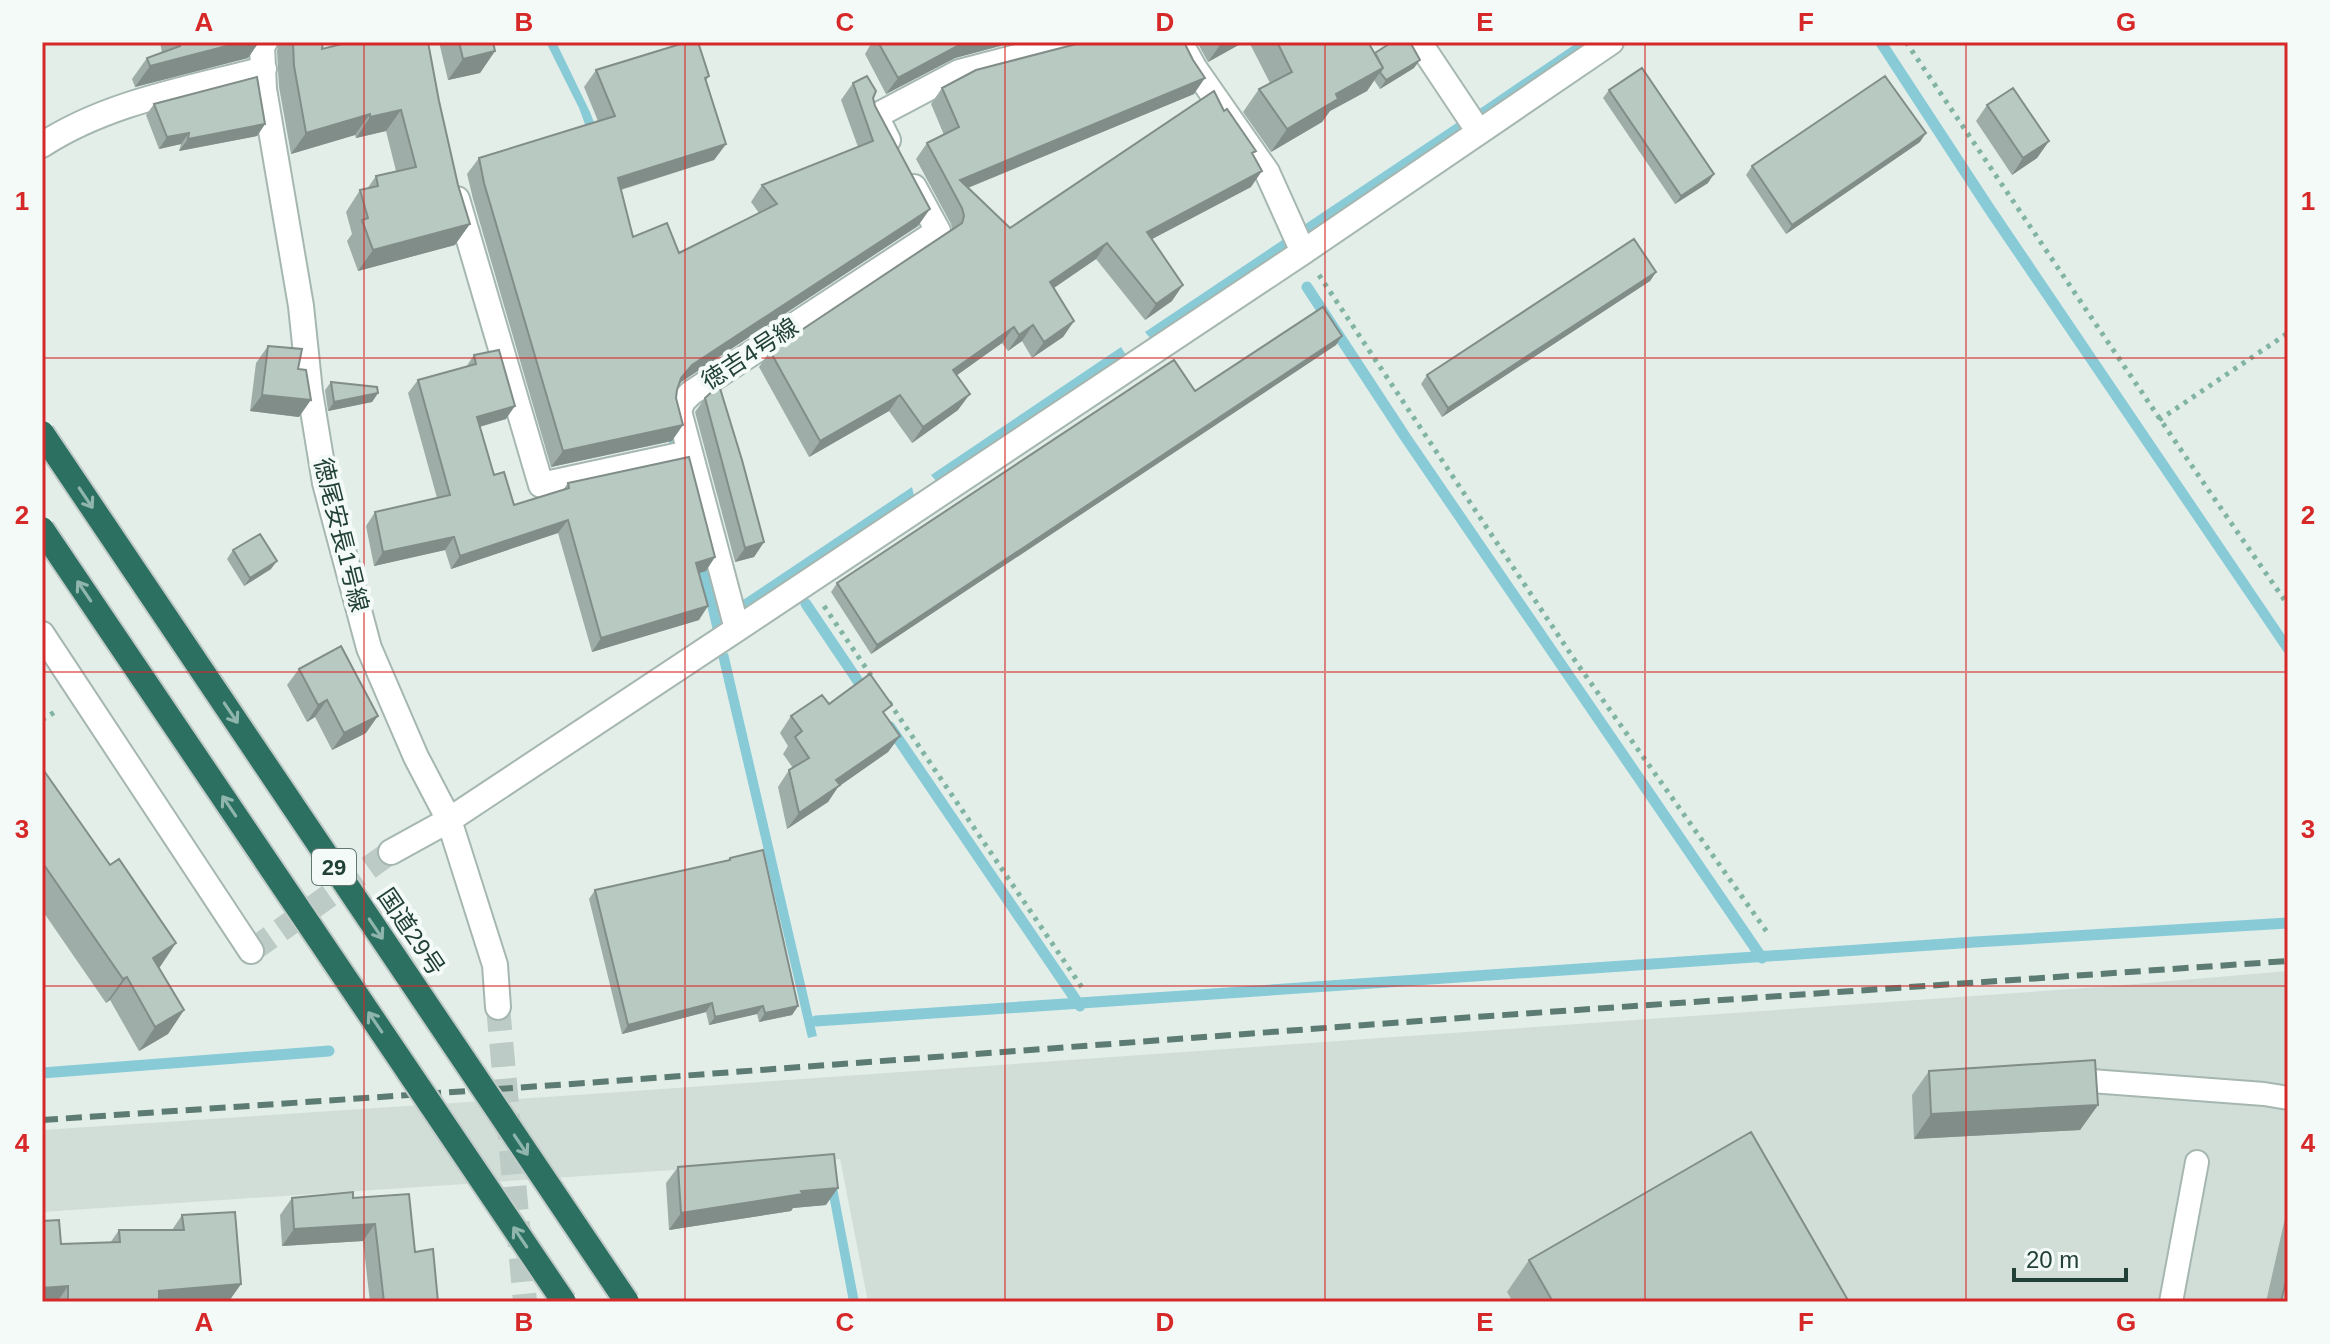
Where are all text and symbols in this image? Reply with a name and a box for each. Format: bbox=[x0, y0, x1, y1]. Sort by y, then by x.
text: A bbox=[195, 7, 214, 37]
text: B bbox=[515, 7, 533, 37]
text: C bbox=[836, 7, 855, 37]
text: D bbox=[1156, 7, 1174, 37]
text: E bbox=[1476, 7, 1494, 37]
text: F bbox=[1798, 7, 1814, 37]
text: G bbox=[2116, 7, 2136, 37]
text: 1 bbox=[15, 186, 29, 216]
text: 1 bbox=[2301, 186, 2315, 216]
street label: 徳吉4号線 bbox=[697, 312, 803, 395]
street label: 徳尾安長1号線 bbox=[309, 455, 374, 614]
one-way arrow bbox=[77, 486, 94, 508]
text: 2 bbox=[15, 500, 29, 530]
text: 2 bbox=[2301, 500, 2315, 530]
one-way arrow bbox=[76, 580, 92, 602]
one-way arrow bbox=[222, 702, 239, 724]
one-way arrow bbox=[221, 796, 238, 818]
text: 3 bbox=[15, 814, 29, 844]
text: 3 bbox=[2301, 814, 2315, 844]
road number: 29 bbox=[312, 849, 356, 885]
street label: 国道29号 bbox=[373, 883, 450, 980]
one-way arrow bbox=[368, 918, 384, 940]
one-way arrow bbox=[367, 1011, 383, 1033]
text: 4 bbox=[15, 1128, 30, 1158]
text: 4 bbox=[2301, 1128, 2316, 1158]
one-way arrow bbox=[513, 1133, 529, 1156]
one-way arrow bbox=[512, 1227, 528, 1249]
scale bar bbox=[2014, 1232, 2126, 1282]
text: 20 m bbox=[2026, 1246, 2079, 1273]
text: A bbox=[195, 1307, 214, 1337]
text: B bbox=[515, 1307, 533, 1337]
text: C bbox=[836, 1307, 855, 1337]
text: D bbox=[1156, 1307, 1174, 1337]
text: E bbox=[1476, 1307, 1494, 1337]
text: F bbox=[1798, 1307, 1814, 1337]
text: G bbox=[2116, 1307, 2136, 1337]

